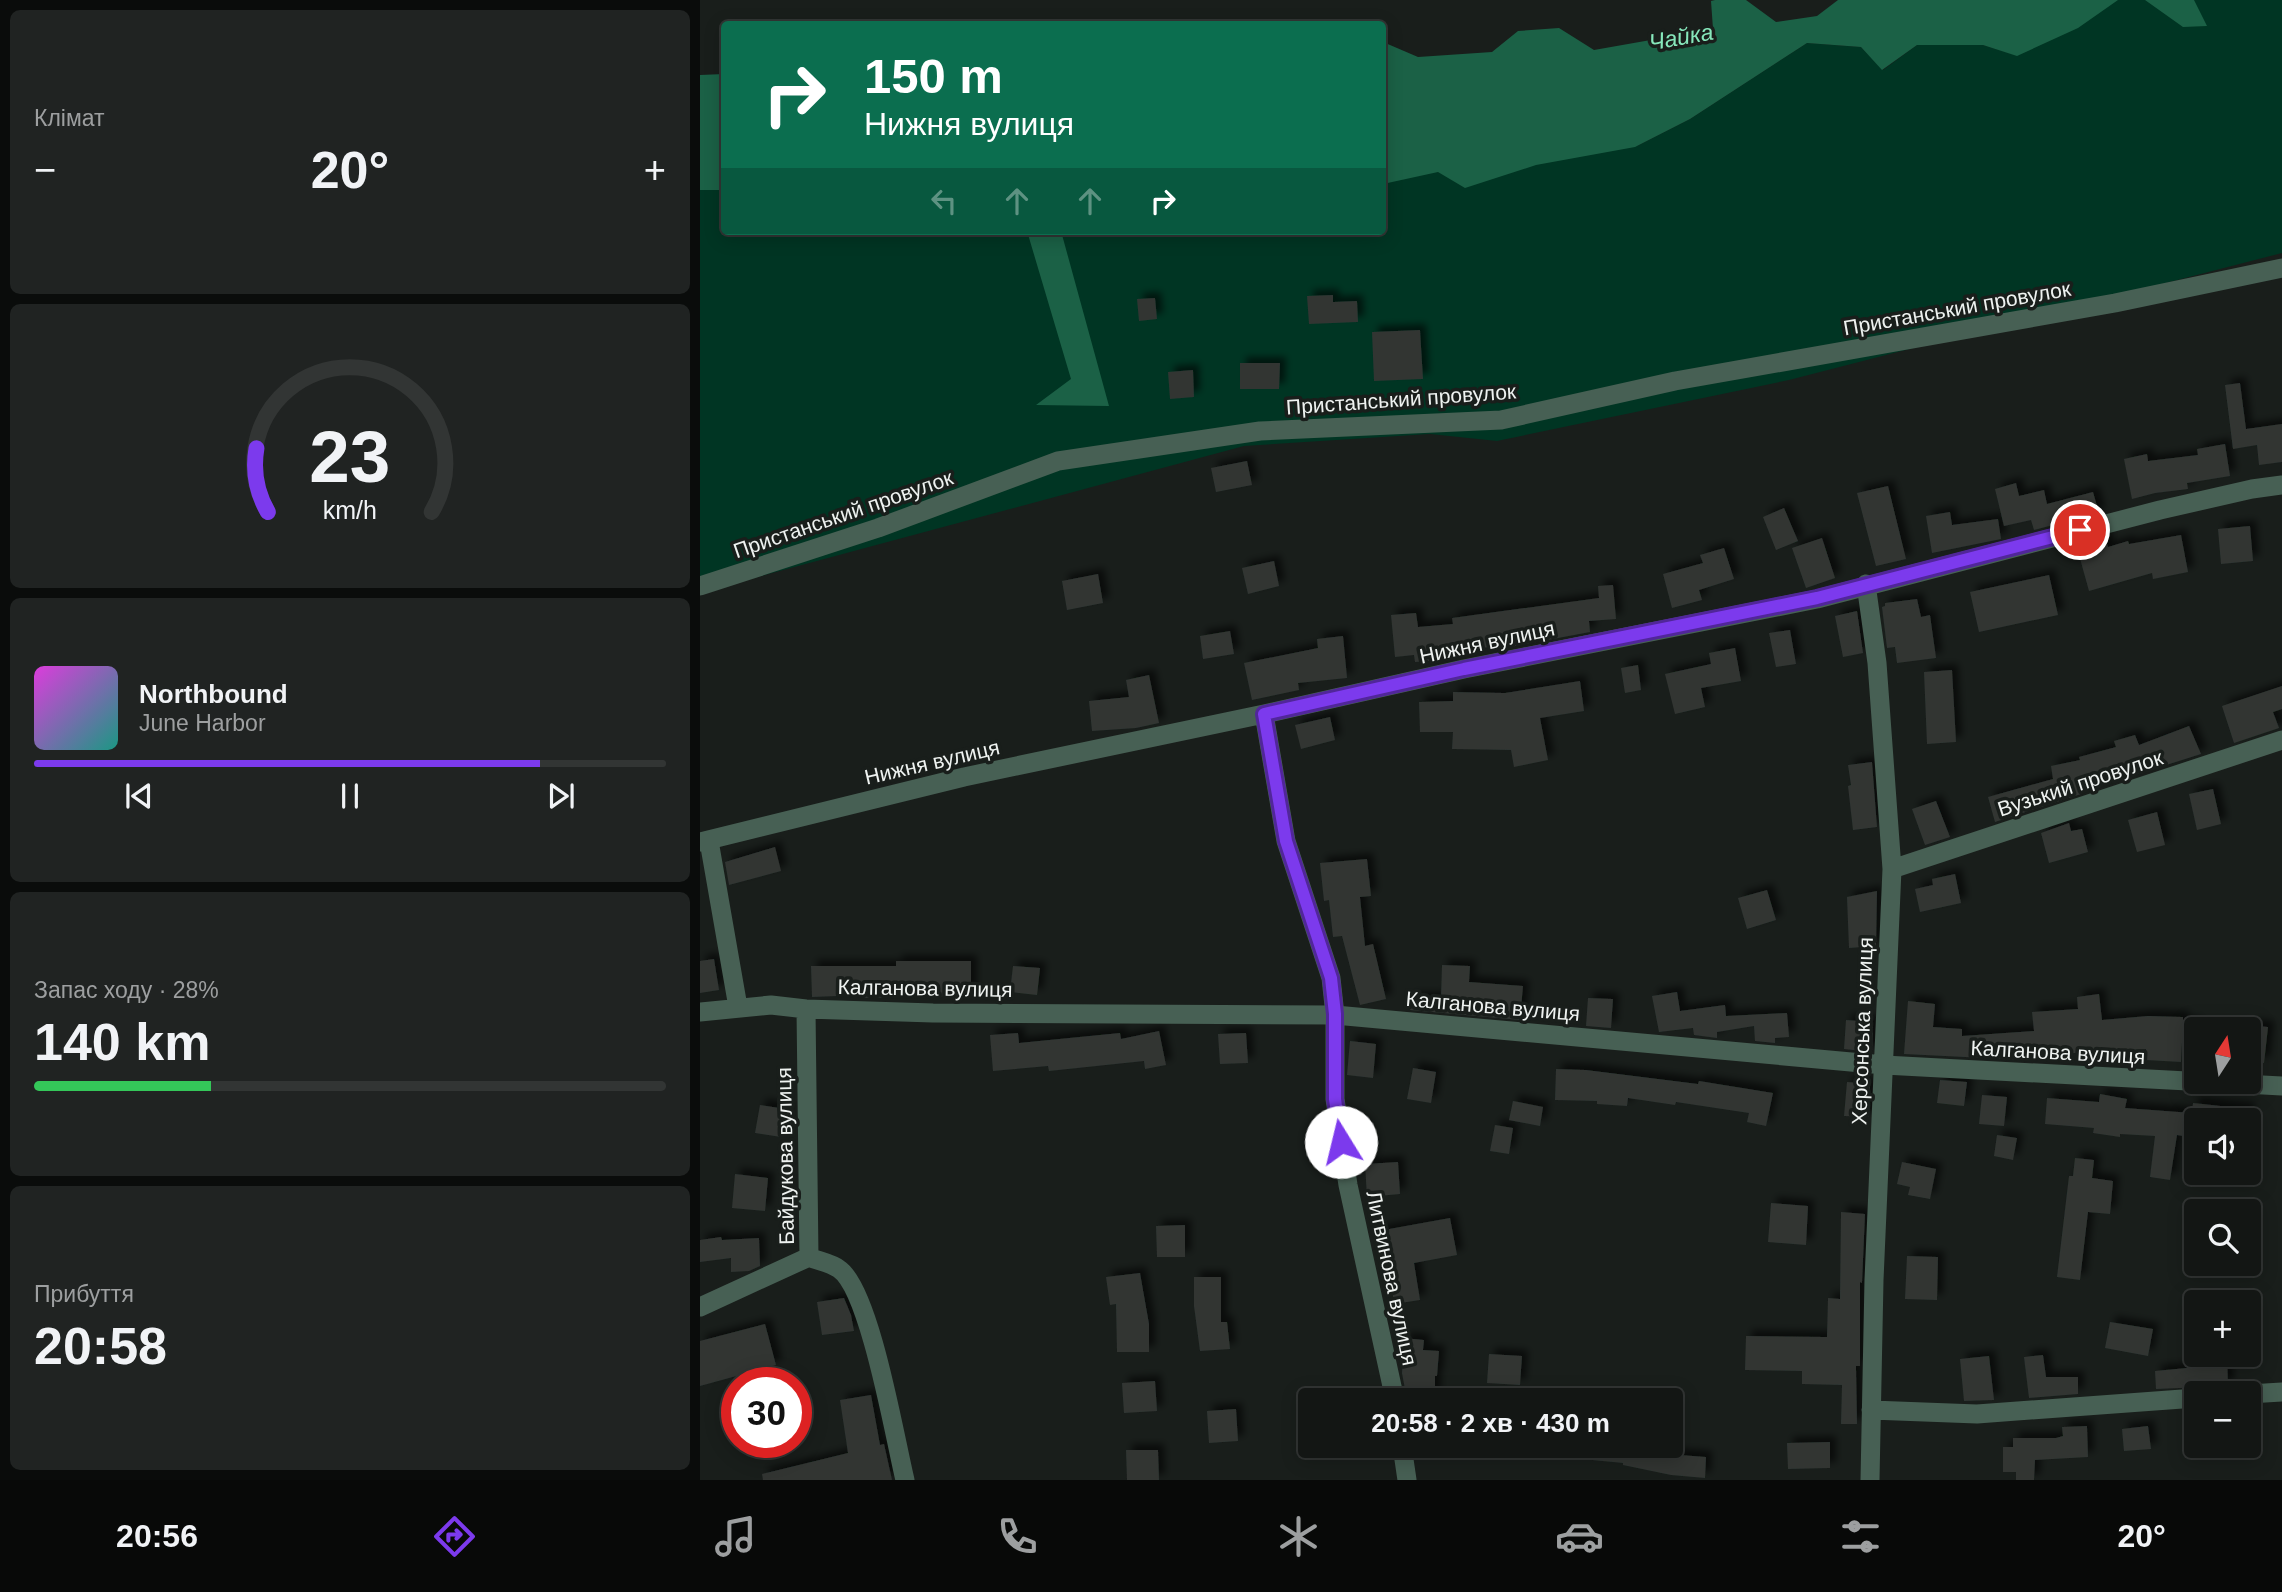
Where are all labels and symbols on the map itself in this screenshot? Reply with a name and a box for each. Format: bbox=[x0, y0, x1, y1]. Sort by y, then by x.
water label: Чайка bbox=[1647, 19, 1715, 55]
street label: Пристанський провулок bbox=[1842, 277, 2073, 339]
street label: Пристанський провулок bbox=[1285, 379, 1518, 419]
street label: Пристанський провулок bbox=[730, 465, 956, 562]
pin bbox=[2050, 500, 2110, 560]
street label: Нижня вулиця bbox=[1417, 616, 1557, 668]
street label: Нижня вулиця bbox=[862, 735, 1002, 789]
street label: Вузький провулок bbox=[1995, 745, 2166, 821]
street label: Херсонська вулиця bbox=[1847, 937, 1877, 1125]
street label: Калганова вулиця bbox=[837, 975, 1013, 1001]
street label: Калганова вулиця bbox=[1405, 987, 1581, 1025]
north arrow bbox=[2184, 1017, 2261, 1094]
street label: Калганова вулиця bbox=[1970, 1036, 2146, 1068]
street label: Байдукова вулиця bbox=[772, 1067, 798, 1245]
position arrow bbox=[1304, 1105, 1378, 1179]
street label: Литвинова вулиця bbox=[1362, 1189, 1422, 1367]
speed limit sign: 30 bbox=[721, 1367, 812, 1458]

